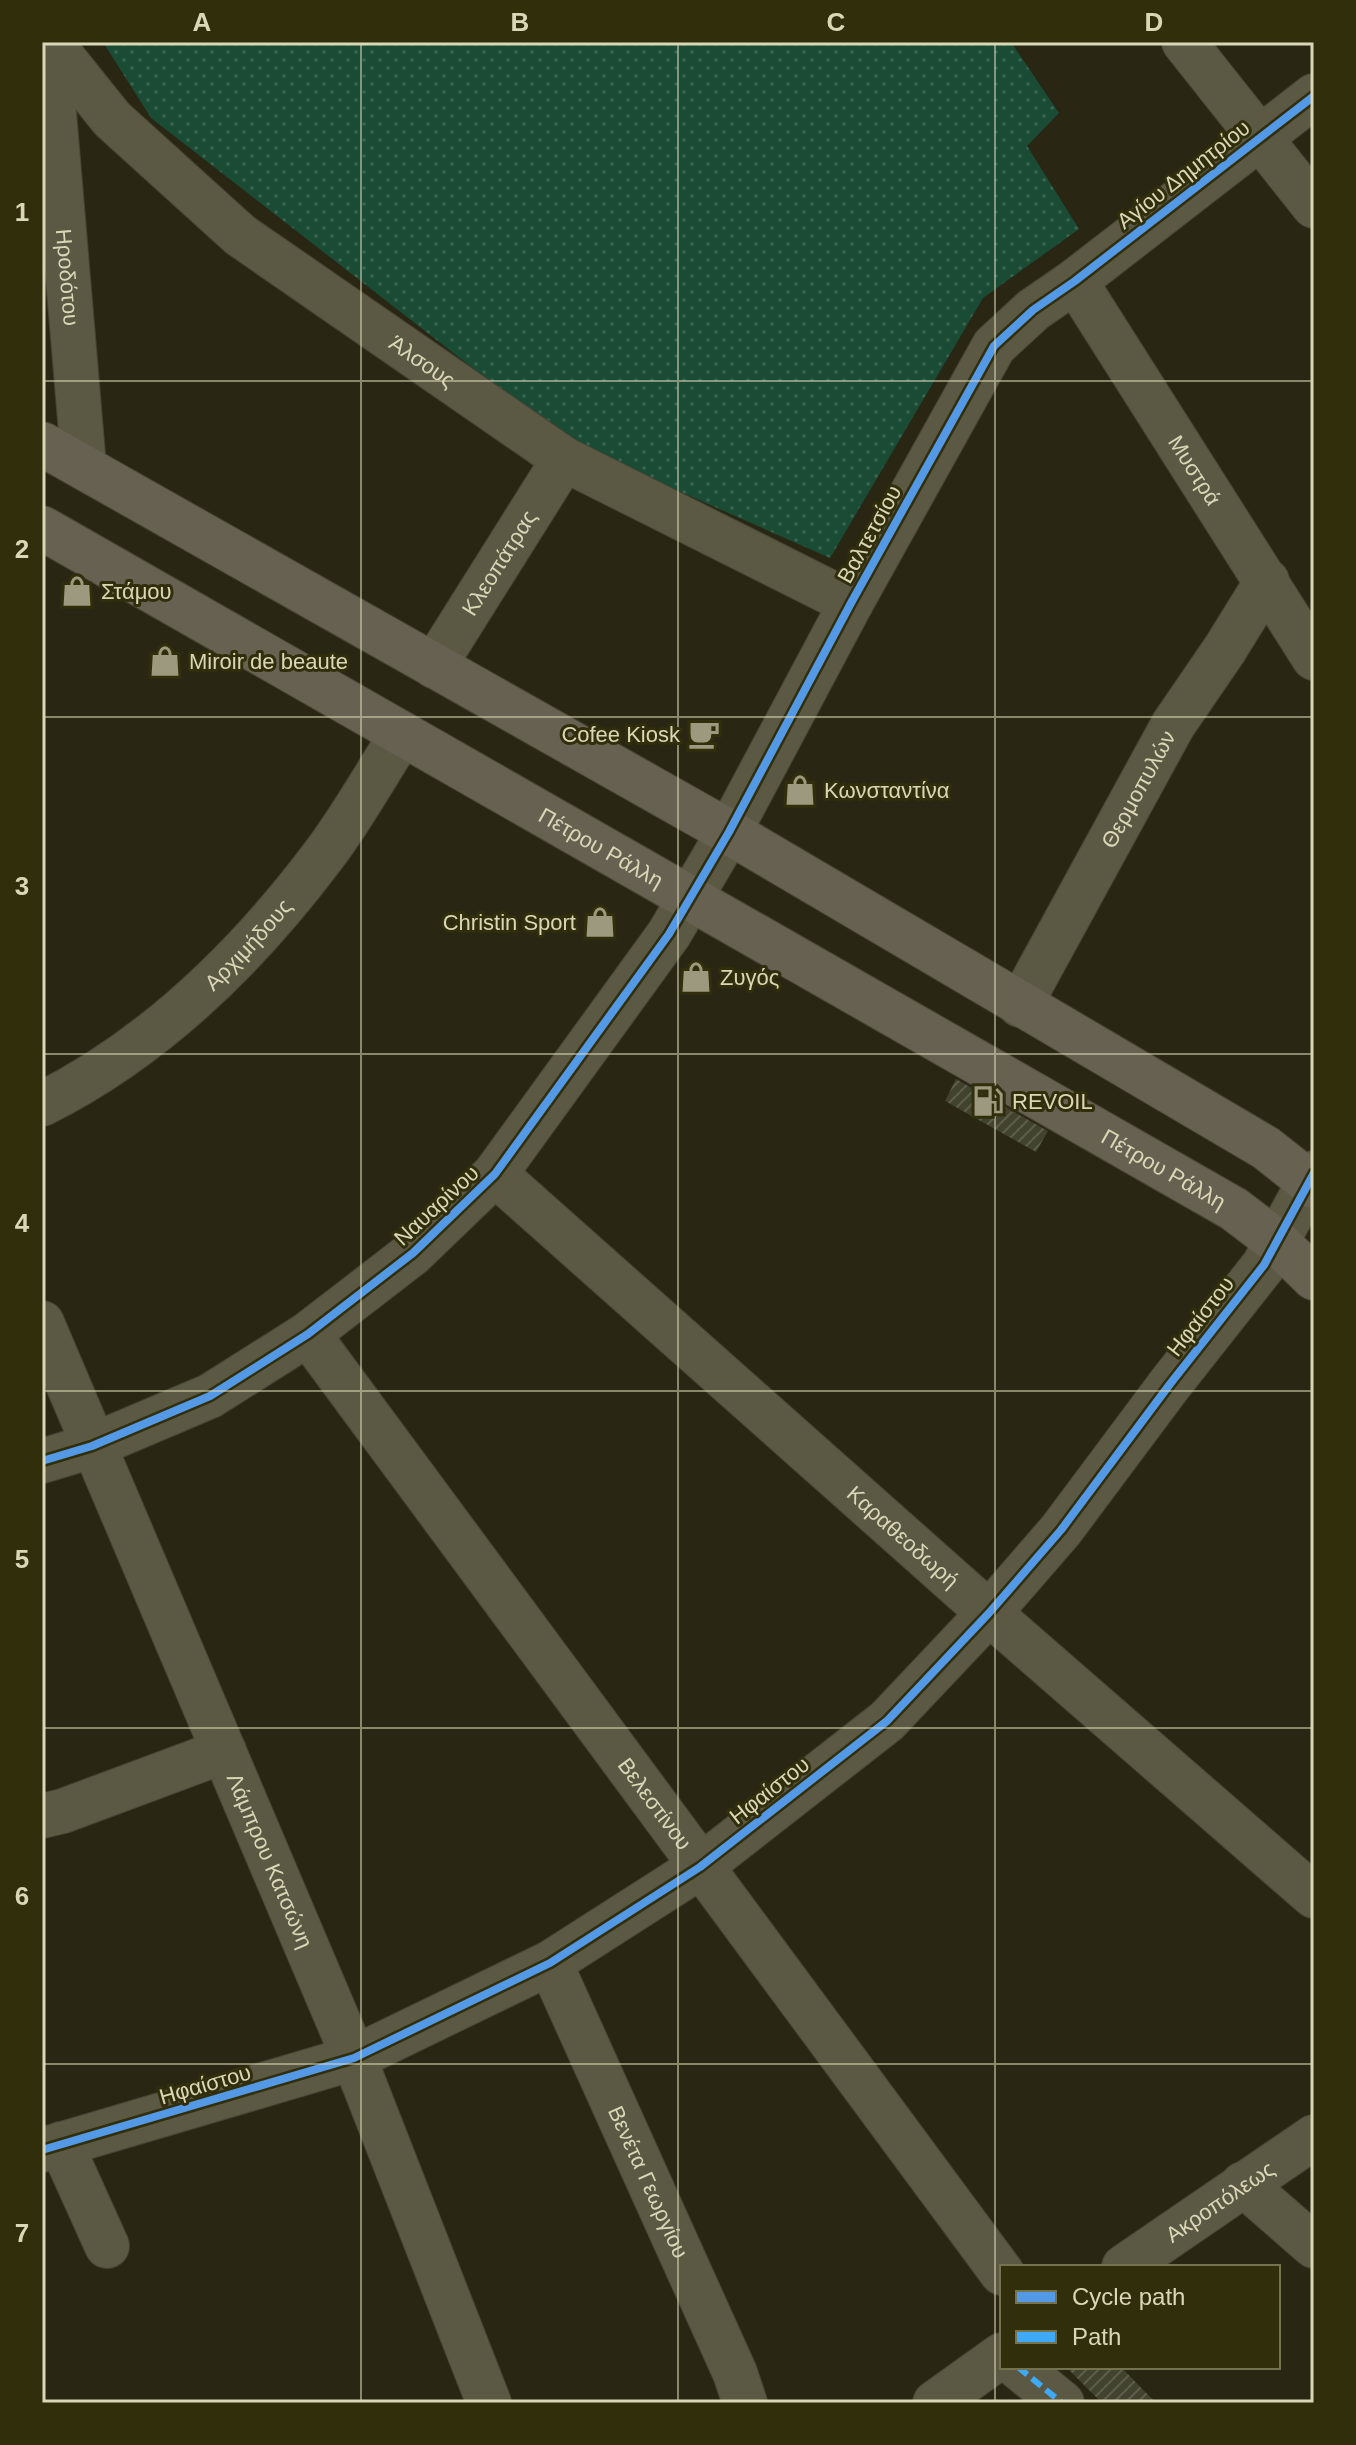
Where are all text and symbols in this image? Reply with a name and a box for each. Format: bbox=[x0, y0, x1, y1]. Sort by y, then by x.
text: A bbox=[193, 7, 212, 37]
text: B bbox=[511, 7, 529, 37]
text: C bbox=[827, 7, 846, 37]
text: D bbox=[1145, 7, 1163, 37]
street label: Αγίου Δημητρίου bbox=[1112, 115, 1255, 234]
text: 1 bbox=[15, 197, 29, 227]
street label: Ηροδότου bbox=[51, 228, 84, 327]
street label: Άλσους bbox=[385, 330, 460, 393]
street label: Μυστρά bbox=[1163, 431, 1226, 510]
street label: Βαλτετσίου bbox=[832, 481, 907, 588]
street label: Κλεοπάτρας bbox=[457, 506, 542, 620]
text: 2 bbox=[15, 534, 29, 564]
shop icon: Στάμου bbox=[60, 574, 94, 608]
place label: Στάμου bbox=[101, 579, 172, 604]
shop icon: Miroir de beaute bbox=[148, 644, 182, 678]
place label: Miroir de beaute bbox=[189, 649, 348, 674]
cafe icon: Cofee Kiosk bbox=[687, 717, 721, 751]
place label: Cofee Kiosk bbox=[561, 722, 681, 747]
street label: Θερμοπυλών bbox=[1096, 726, 1181, 852]
shop icon: Κωνσταντίνα bbox=[783, 773, 817, 807]
place label: Κωνσταντίνα bbox=[824, 778, 950, 803]
street label: Πέτρου Ράλλη bbox=[534, 803, 667, 893]
text: 3 bbox=[15, 871, 29, 901]
street label: Αρχιμήδους bbox=[200, 894, 297, 996]
shop icon: Christin Sport bbox=[583, 905, 617, 939]
place label: Christin Sport bbox=[443, 910, 576, 935]
shop icon: Ζυγός bbox=[679, 960, 713, 994]
place label: Ζυγός bbox=[720, 965, 779, 990]
fuel station icon: REVOIL bbox=[971, 1084, 1005, 1118]
place label: REVOIL bbox=[1012, 1089, 1093, 1114]
street label: Πέτρου Ράλλη bbox=[1097, 1124, 1230, 1215]
street label: Ναυαρίνου bbox=[389, 1160, 484, 1251]
text: 4 bbox=[15, 1208, 30, 1238]
street label: Ηφαίστου bbox=[1162, 1272, 1239, 1361]
street label: Καραθεοδωρή bbox=[842, 1481, 964, 1593]
text: 5 bbox=[15, 1544, 29, 1574]
street label: Ηφαίστου bbox=[725, 1752, 814, 1829]
street label: Βελεστίνου bbox=[613, 1753, 697, 1855]
street label: Λάμπρου Κατσώνη bbox=[222, 1769, 318, 1952]
text: 6 bbox=[15, 1881, 29, 1911]
street label: Ηφαίστου bbox=[157, 2060, 254, 2109]
street label: Βενέτα Γεωργίου bbox=[603, 2102, 693, 2262]
street label: Ακροπόλεως bbox=[1161, 2156, 1279, 2248]
text: 7 bbox=[15, 2218, 29, 2248]
legend bbox=[1000, 2265, 1280, 2369]
text: Cycle path bbox=[1072, 2283, 1185, 2310]
text: Path bbox=[1072, 2323, 1121, 2350]

